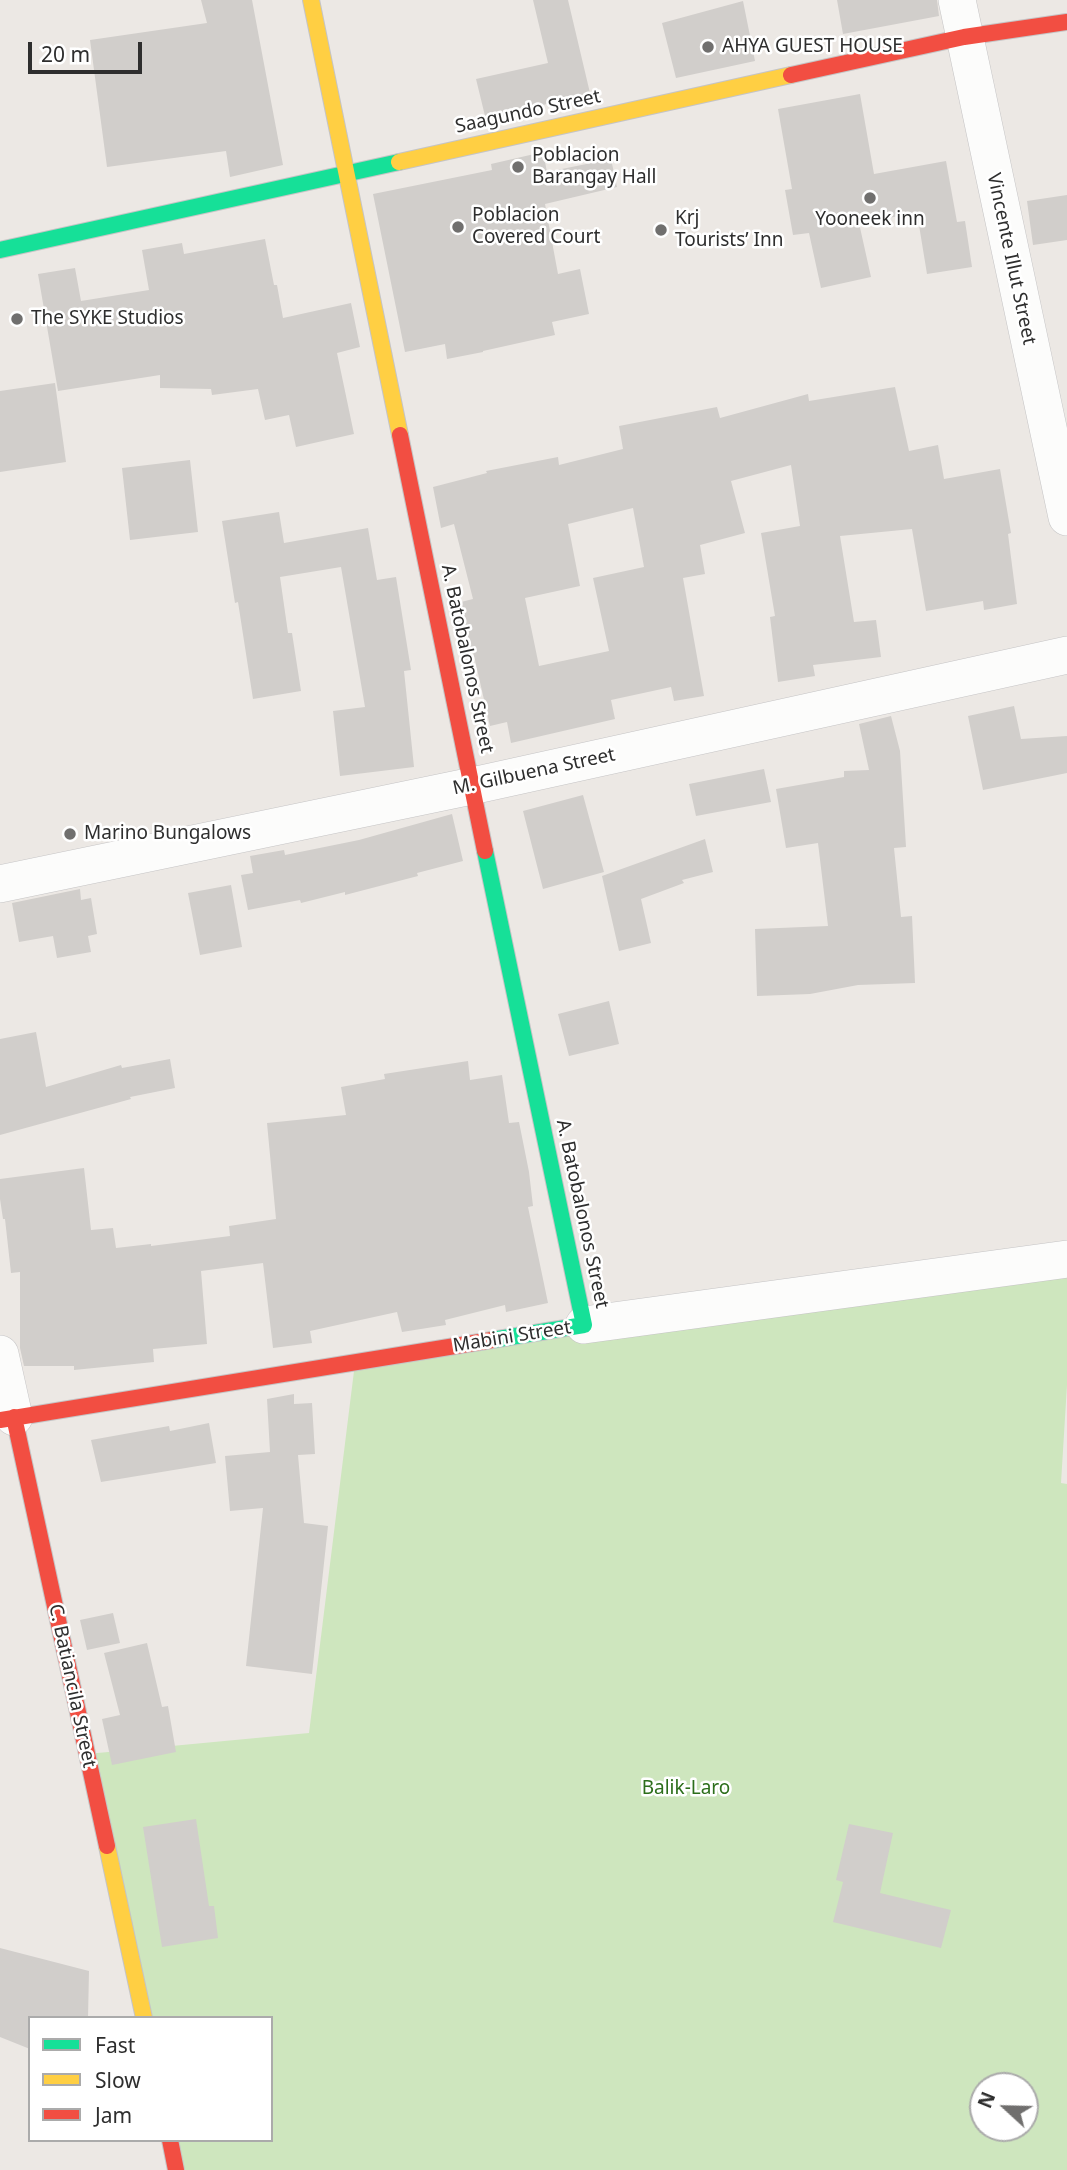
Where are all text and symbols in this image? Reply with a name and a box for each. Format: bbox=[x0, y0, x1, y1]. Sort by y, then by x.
scale bar bbox=[32, 28, 145, 72]
place label: AHYA GUEST HOUSE bbox=[722, 36, 903, 58]
marker: AHYA GUEST HOUSE bbox=[700, 39, 716, 55]
text: 20 m bbox=[41, 40, 90, 68]
street label: Saagundo Street bbox=[453, 85, 603, 139]
place label: Poblacion Barangay Hall bbox=[532, 145, 656, 189]
marker: Poblacion Barangay Hall bbox=[510, 159, 526, 175]
street label: Vincente Illut Street bbox=[982, 171, 1040, 347]
marker: Yooneek inn bbox=[862, 190, 878, 206]
place label: Poblacion Covered Court bbox=[472, 205, 600, 249]
place label: Krj Tourists’ Inn bbox=[675, 208, 783, 252]
place label: Yooneek inn bbox=[815, 209, 925, 231]
marker: Poblacion Covered Court bbox=[450, 219, 466, 235]
marker: Krj Tourists’ Inn bbox=[653, 222, 669, 238]
place label: The SYKE Studios bbox=[31, 308, 184, 330]
marker: The SYKE Studios bbox=[9, 311, 25, 327]
street label: A. Batobalonos Street bbox=[436, 562, 498, 756]
street label: M. Gilbuena Street bbox=[451, 744, 617, 800]
place label: Marino Bungalows bbox=[84, 823, 251, 845]
marker: Marino Bungalows bbox=[62, 826, 78, 842]
street label: A. Batobalonos Street bbox=[551, 1117, 613, 1311]
street label: Mabini Street bbox=[451, 1316, 573, 1358]
street label: C. Batiancila Street bbox=[44, 1602, 100, 1770]
park label: Balik-Laro bbox=[642, 1778, 730, 1800]
legend bbox=[28, 2016, 273, 2142]
text: Fast bbox=[95, 2031, 135, 2059]
text: Slow bbox=[95, 2066, 141, 2094]
north arrow bbox=[969, 2072, 1039, 2142]
text: N bbox=[971, 2088, 1001, 2112]
text: Jam bbox=[95, 2101, 132, 2129]

